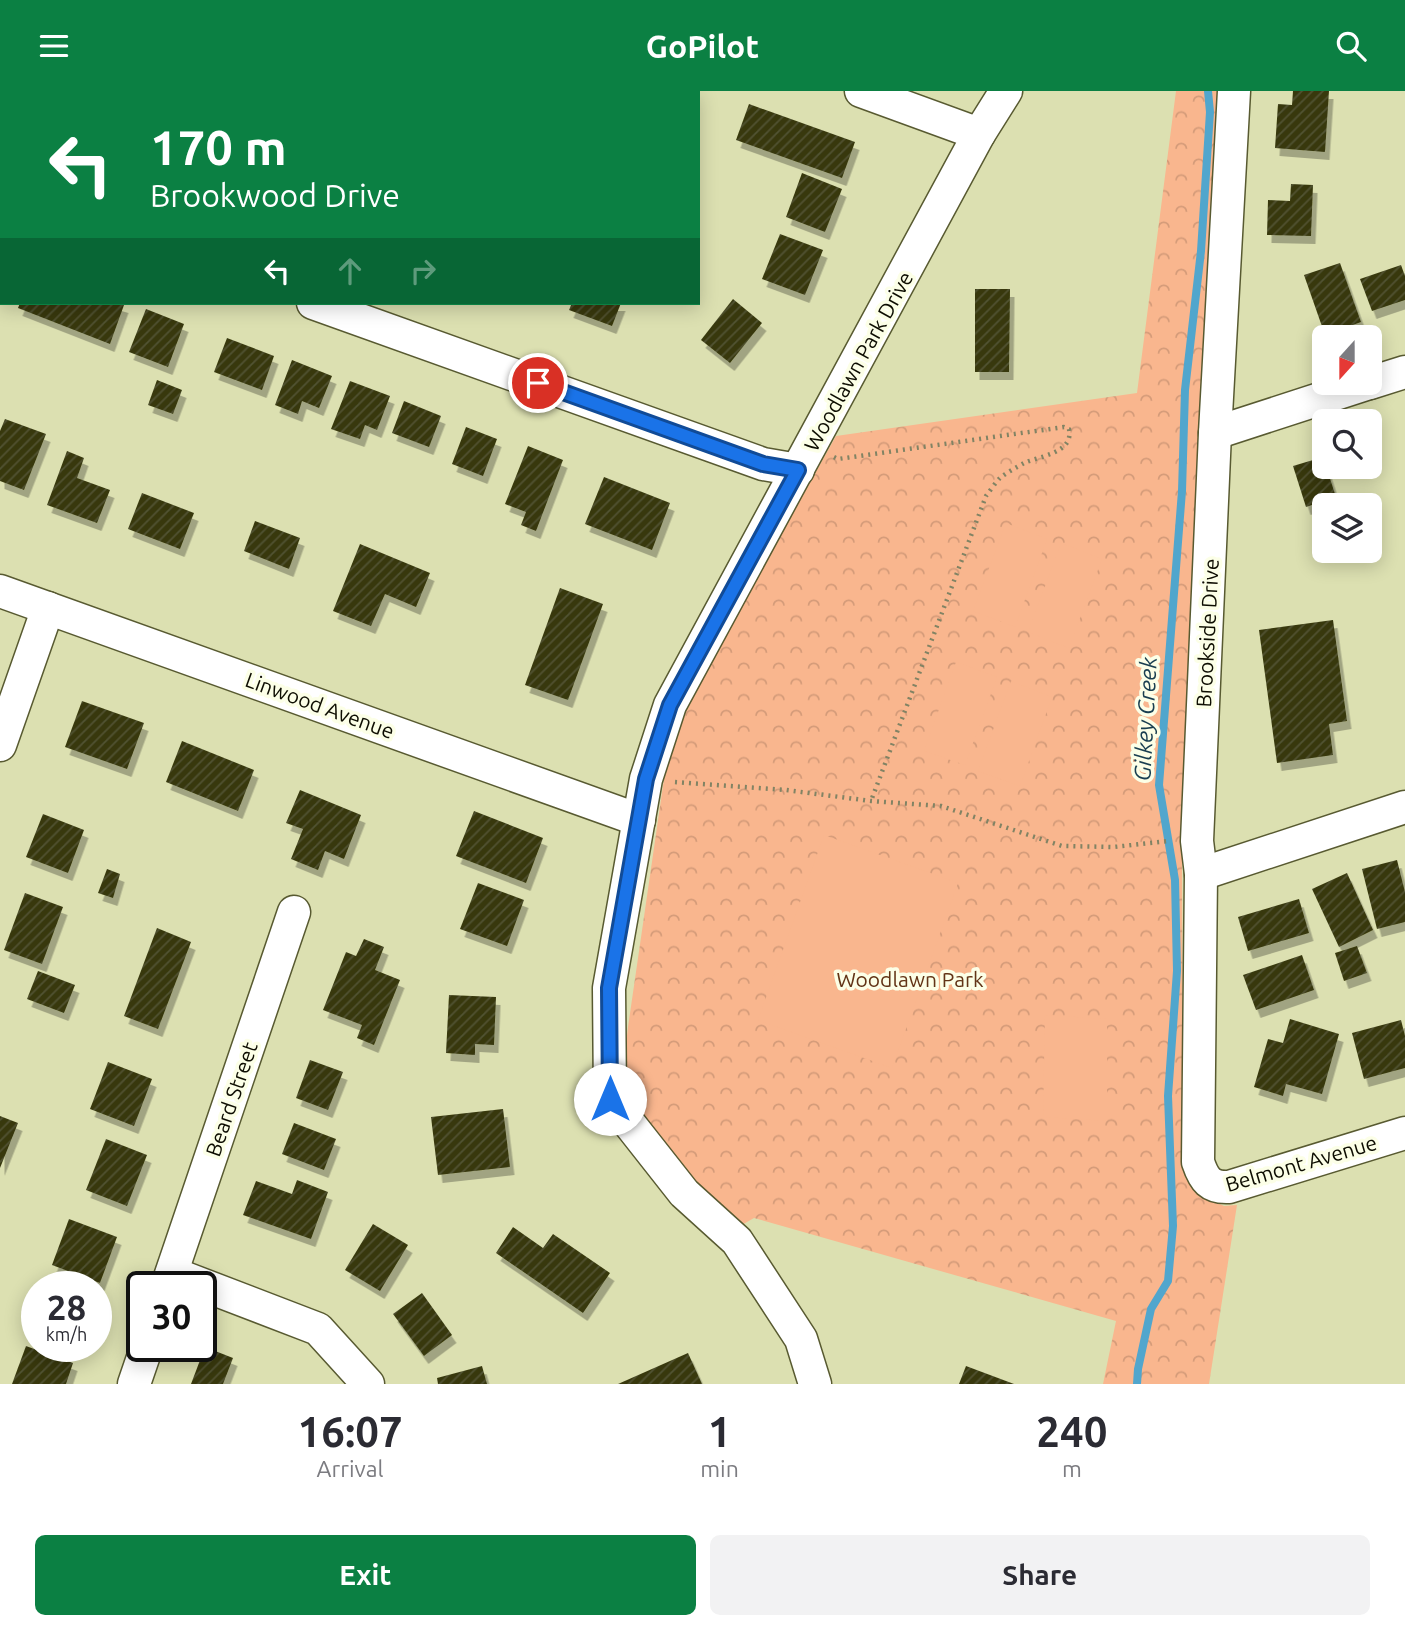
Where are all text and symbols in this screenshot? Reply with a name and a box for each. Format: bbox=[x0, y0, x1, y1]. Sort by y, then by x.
icon: menu bbox=[35, 27, 73, 65]
icon: search bbox=[1332, 27, 1370, 65]
text: GoPilot bbox=[646, 28, 759, 64]
icon: left bbox=[35, 119, 126, 210]
text: 170 m bbox=[150, 119, 287, 174]
text: Brookwood Drive bbox=[150, 177, 400, 213]
icon: left bbox=[258, 252, 296, 290]
icon: ahead bbox=[331, 252, 369, 290]
icon: right bbox=[404, 252, 442, 290]
street label: Woodlawn Park Drive bbox=[799, 267, 917, 455]
north arrow bbox=[1312, 325, 1382, 395]
map controls bbox=[1312, 325, 1382, 563]
pin bbox=[508, 353, 568, 413]
icon: arrive bbox=[519, 364, 557, 402]
button: search bbox=[1312, 409, 1382, 479]
button: layers bbox=[1312, 493, 1382, 563]
street label: Brookside Drive bbox=[1191, 558, 1223, 708]
water label: Gilkey Creek bbox=[1129, 656, 1161, 782]
street label: Linwood Avenue bbox=[242, 667, 398, 743]
park label: Woodlawn Park bbox=[836, 967, 984, 991]
street label: Beard Street bbox=[200, 1039, 262, 1159]
position arrow bbox=[573, 1062, 647, 1136]
street label: Belmont Avenue bbox=[1222, 1130, 1380, 1196]
speed limit sign: 30 bbox=[126, 1271, 217, 1362]
text: 28 bbox=[47, 1287, 86, 1327]
text: km/h bbox=[46, 1324, 87, 1344]
text: 16:07 bbox=[298, 1408, 403, 1455]
text: 1 bbox=[708, 1408, 731, 1455]
text: 240 bbox=[1036, 1408, 1107, 1455]
text: Arrival bbox=[317, 1456, 384, 1481]
text: min bbox=[700, 1456, 739, 1481]
text: m bbox=[1062, 1456, 1082, 1481]
button: Exit bbox=[35, 1535, 696, 1615]
button: Share bbox=[710, 1535, 1370, 1615]

